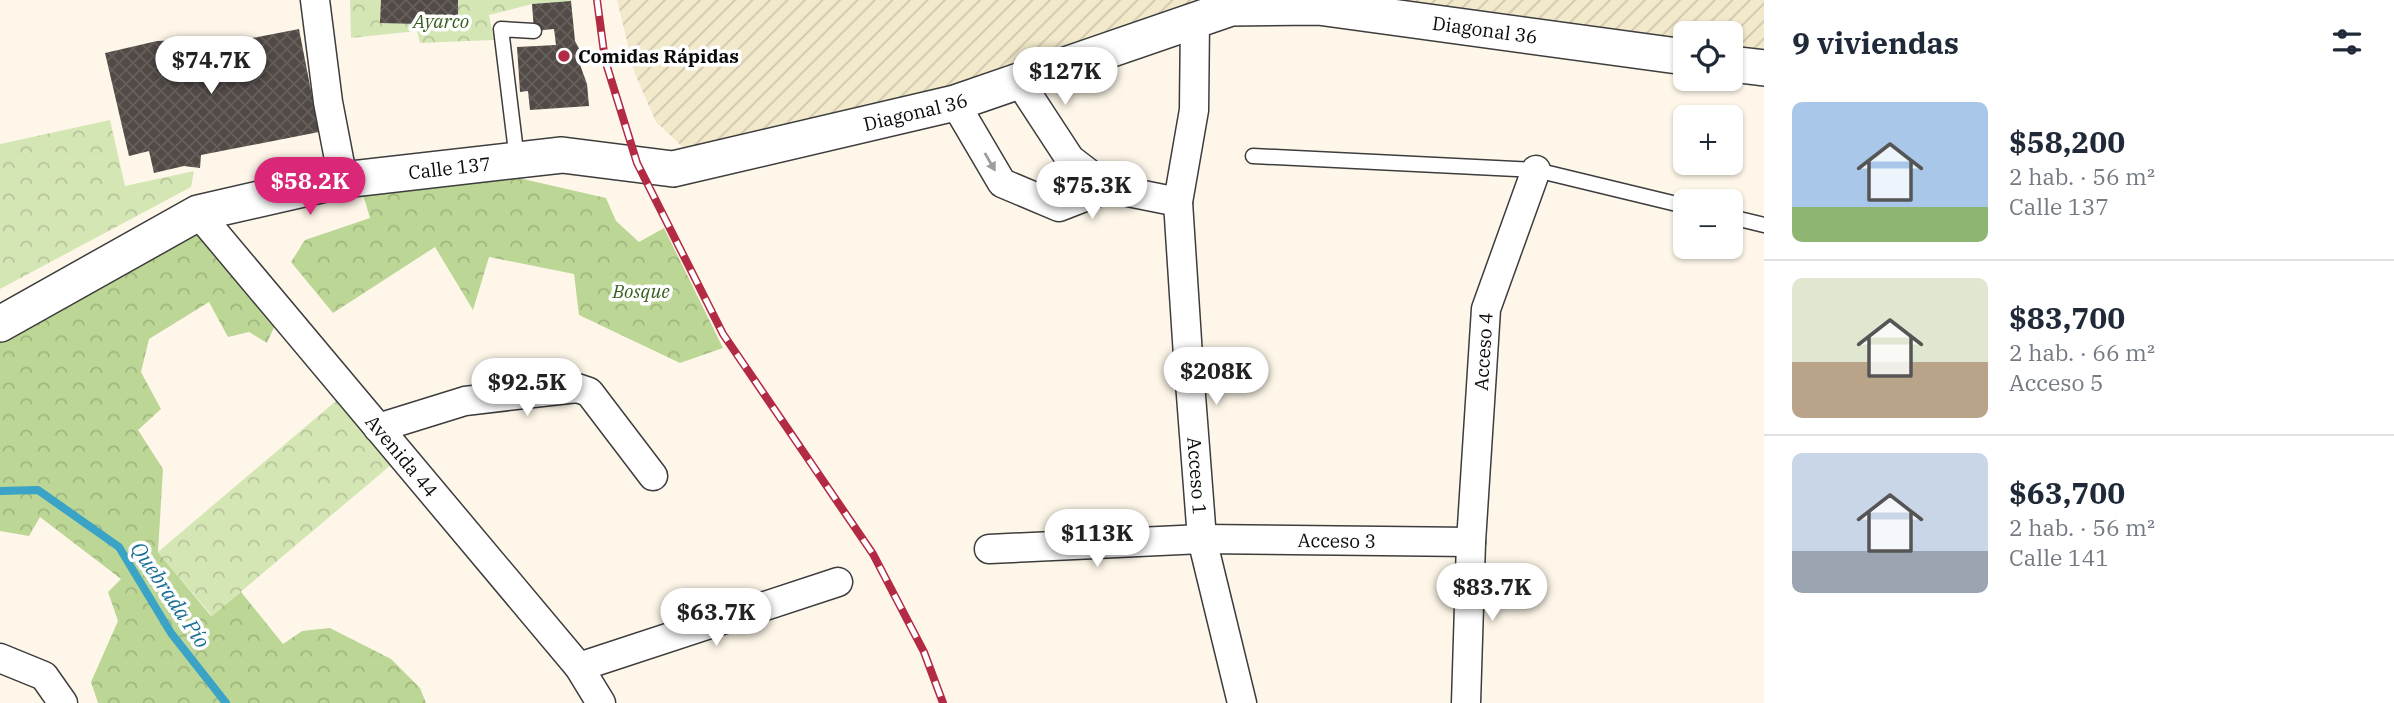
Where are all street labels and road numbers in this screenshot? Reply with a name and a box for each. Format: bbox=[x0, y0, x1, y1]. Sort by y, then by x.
street label: Diagonal 36 bbox=[1431, 11, 1539, 49]
street label: Diagonal 36 bbox=[861, 88, 971, 136]
street label: Calle 137 bbox=[407, 151, 492, 184]
street label: Acceso 4 bbox=[1469, 312, 1498, 391]
street label: Avenida 44 bbox=[360, 410, 443, 502]
street label: Acceso 1 bbox=[1182, 436, 1212, 516]
street label: Acceso 3 bbox=[1298, 528, 1376, 553]

